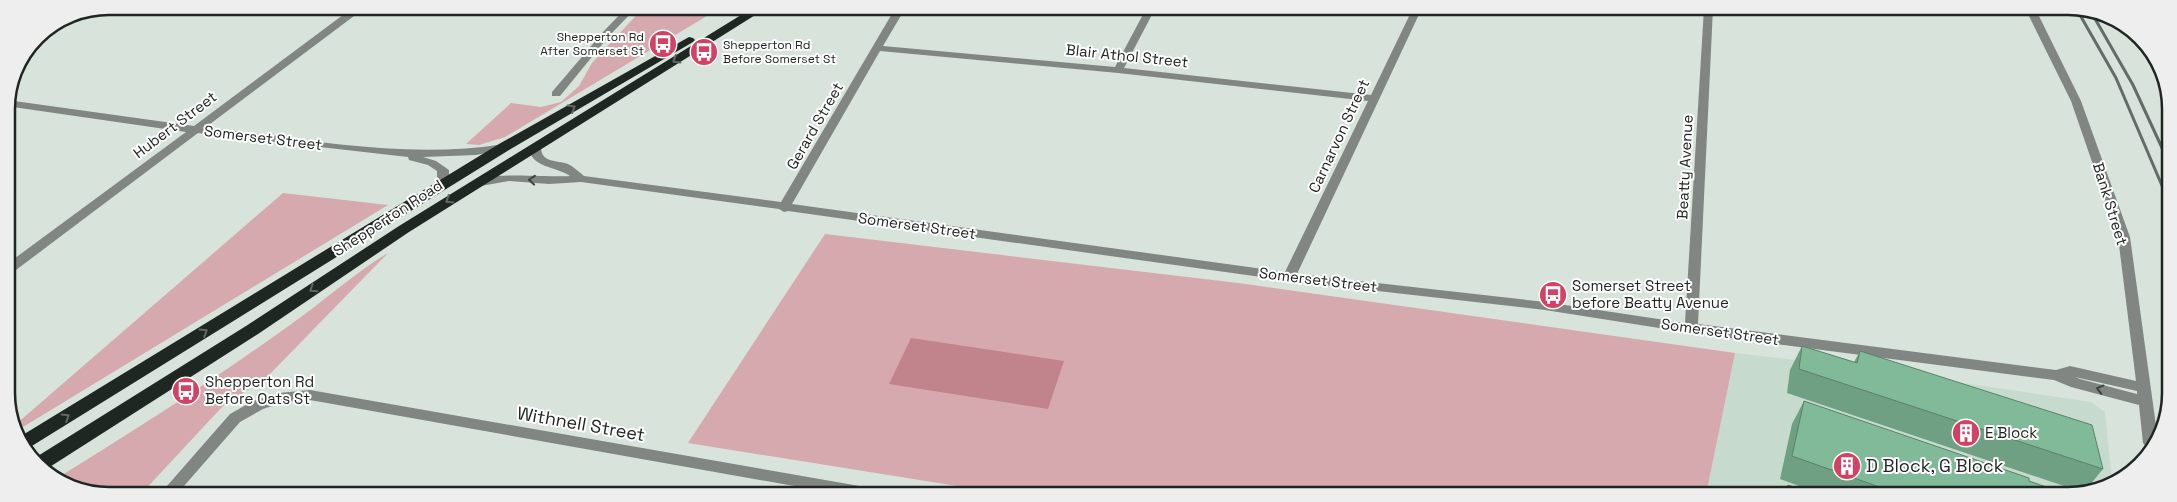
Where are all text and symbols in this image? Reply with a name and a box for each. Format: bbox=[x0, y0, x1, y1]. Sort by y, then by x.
place label: Shepperton Rd After Somerset St bbox=[540, 29, 644, 59]
bus stop icon: Shepperton Rd After Somerset St bbox=[648, 29, 678, 59]
bus stop icon: Shepperton Rd Before Somerset St bbox=[689, 37, 719, 67]
place label: Shepperton Rd Before Somerset St bbox=[723, 37, 836, 67]
street label: Blair Athol Street bbox=[1065, 40, 1189, 71]
one-way arrow bbox=[672, 54, 681, 64]
street label: Carnarvon Street bbox=[1304, 76, 1373, 196]
street label: Gerard Street bbox=[782, 79, 847, 173]
street label: Hubert Street bbox=[129, 87, 220, 162]
one-way arrow bbox=[567, 104, 576, 114]
street label: Beatty Avenue bbox=[1672, 114, 1697, 220]
street label: Somerset Street bbox=[203, 121, 323, 154]
street label: Bank Street bbox=[2089, 160, 2132, 248]
street label: Shepperton Road bbox=[329, 175, 446, 260]
one-way arrow bbox=[528, 175, 536, 186]
one-way arrow bbox=[445, 194, 454, 204]
street label: Somerset Street bbox=[857, 208, 977, 243]
street label: Somerset Street bbox=[1258, 263, 1378, 296]
place label: Somerset Street before Beatty Avenue bbox=[1572, 276, 1729, 312]
bus stop icon: Somerset Street before Beatty Avenue bbox=[1538, 280, 1568, 310]
one-way arrow bbox=[309, 283, 318, 293]
street label: Somerset Street bbox=[1660, 314, 1780, 349]
one-way arrow bbox=[199, 329, 208, 339]
place label: Shepperton Rd Before Oats St bbox=[205, 372, 314, 408]
bus stop icon: Shepperton Rd Before Oats St bbox=[171, 376, 201, 406]
one-way arrow bbox=[2096, 385, 2105, 395]
street label: Withnell Street bbox=[515, 401, 647, 446]
one-way arrow bbox=[60, 414, 69, 424]
building icon: E Block bbox=[1951, 418, 1981, 448]
place label: E Block bbox=[1985, 423, 2037, 442]
building icon: D Block, G Block bbox=[1832, 451, 1862, 481]
place label: D Block, G Block bbox=[1866, 454, 2004, 477]

